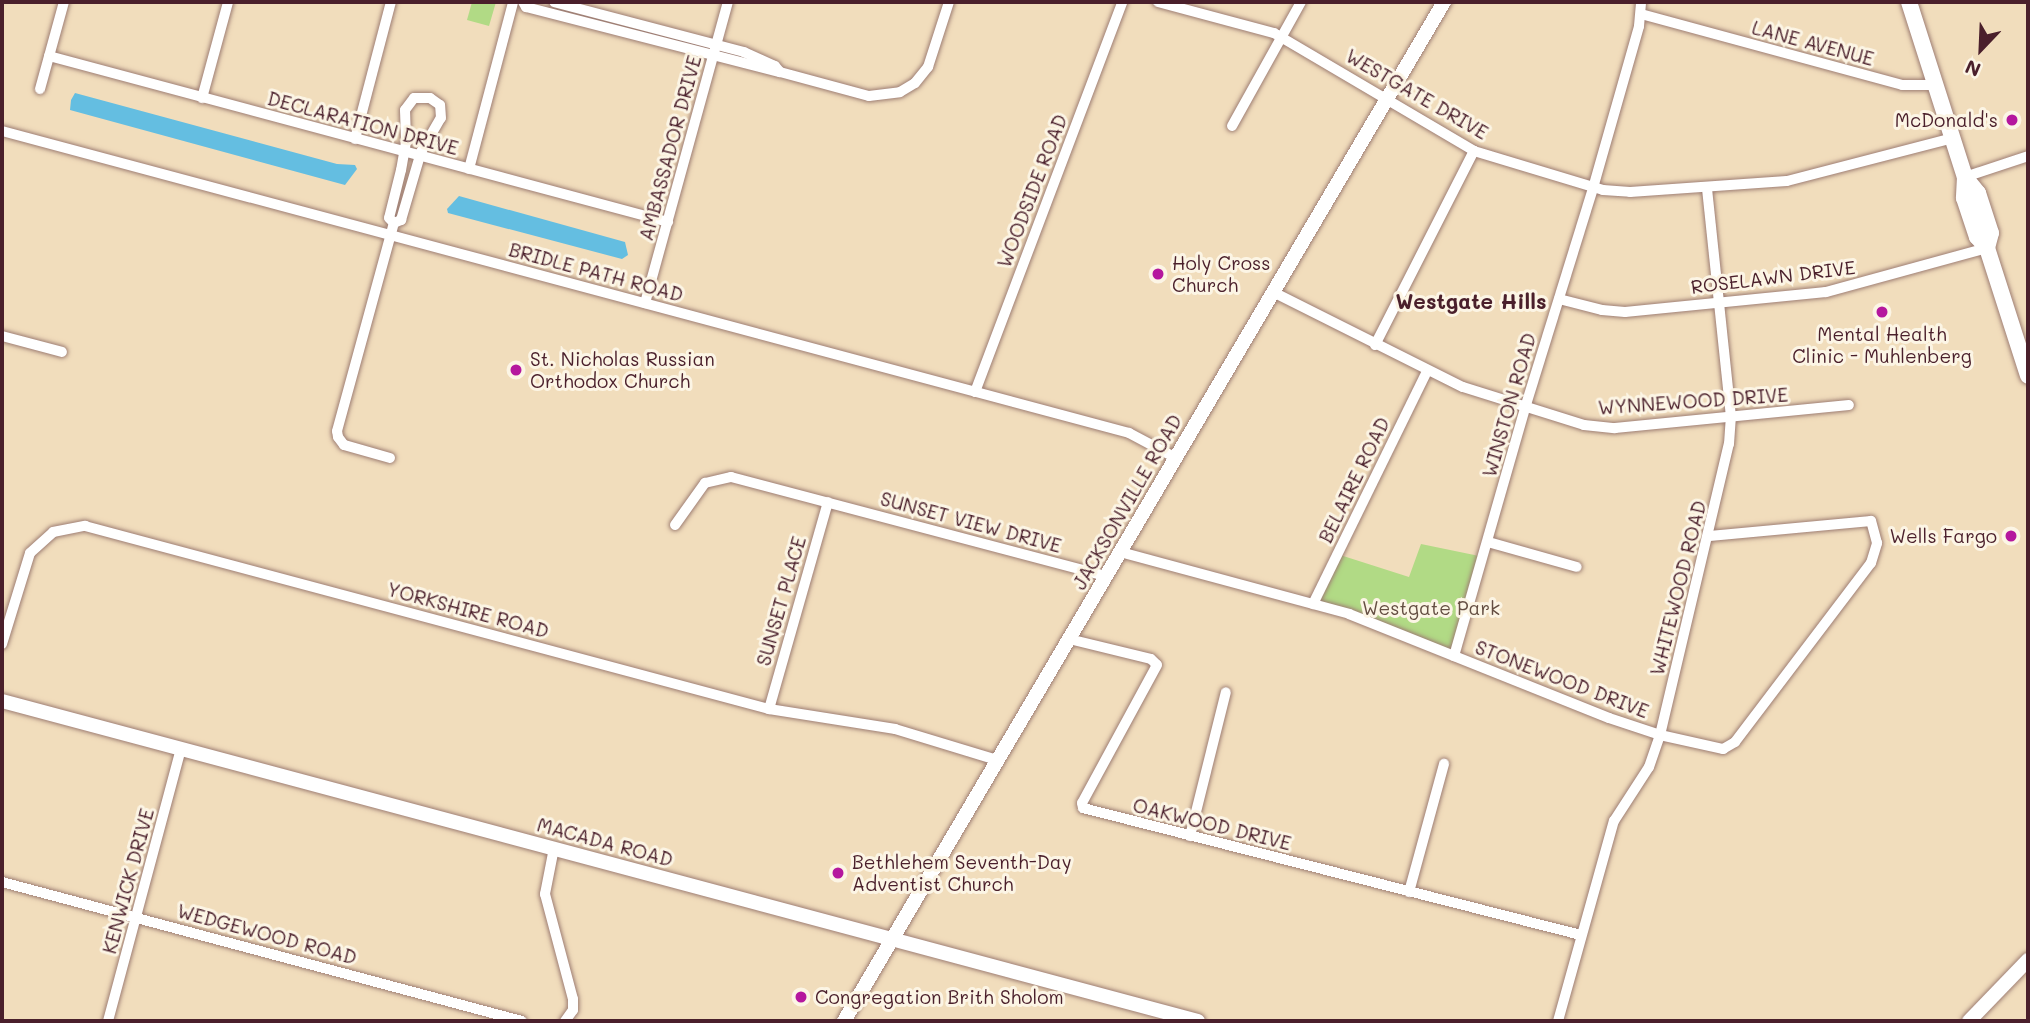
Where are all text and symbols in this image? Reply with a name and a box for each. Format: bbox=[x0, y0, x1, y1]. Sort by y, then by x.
north arrow bbox=[1946, 14, 2016, 84]
street label: LANE AVENUE bbox=[1750, 16, 1876, 70]
street label: WESTGATE DRIVE bbox=[1342, 44, 1492, 144]
street label: AMBASSADOR DRIVE bbox=[634, 53, 706, 243]
text: N bbox=[1961, 54, 1984, 83]
street label: DECLARATION DRIVE bbox=[265, 87, 461, 159]
place label: McDonald's bbox=[1895, 109, 1998, 131]
street label: WOODSIDE ROAD bbox=[992, 111, 1072, 271]
marker: McDonald's bbox=[2004, 112, 2020, 128]
street label: BRIDLE PATH ROAD bbox=[507, 238, 685, 306]
place label: Holy Cross Church bbox=[1172, 252, 1270, 296]
street label: ROSELAWN DRIVE bbox=[1690, 256, 1856, 298]
marker: Holy Cross Church bbox=[1150, 266, 1166, 282]
district label: Westgate Hills bbox=[1395, 288, 1547, 314]
marker: Mental Health Clinic - Muhlenberg bbox=[1874, 304, 1890, 320]
place label: Mental Health Clinic - Muhlenberg bbox=[1792, 323, 1972, 367]
street label: WINSTON ROAD bbox=[1478, 330, 1540, 480]
place label: St. Nicholas Russian Orthodox Church bbox=[530, 348, 715, 392]
marker: St. Nicholas Russian Orthodox Church bbox=[508, 362, 524, 378]
street label: WYNNEWOOD DRIVE bbox=[1597, 383, 1789, 419]
street label: JACKSONVILLE ROAD bbox=[1068, 410, 1186, 594]
street label: BELAIRE ROAD bbox=[1314, 414, 1394, 546]
street label: SUNSET VIEW DRIVE bbox=[878, 487, 1064, 557]
street label: WHITEWOOD ROAD bbox=[1645, 498, 1711, 678]
place label: Wells Fargo bbox=[1889, 525, 1997, 547]
marker: Wells Fargo bbox=[2003, 528, 2019, 544]
street label: SUNSET PLACE bbox=[752, 534, 810, 668]
street label: YORKSHIRE ROAD bbox=[385, 577, 551, 643]
park label: Westgate Park bbox=[1362, 597, 1500, 619]
street label: STONEWOOD DRIVE bbox=[1472, 635, 1652, 723]
street label: OAKWOOD DRIVE bbox=[1131, 793, 1293, 855]
street label: KENWICK DRIVE bbox=[98, 806, 158, 956]
street label: MACADA ROAD bbox=[535, 813, 675, 871]
place label: Bethlehem Seventh-Day Adventist Church bbox=[852, 851, 1072, 895]
marker: Bethlehem Seventh-Day Adventist Church bbox=[830, 865, 846, 881]
street label: WEDGEWOOD ROAD bbox=[175, 899, 359, 969]
place label: Congregation Brith Sholom bbox=[815, 986, 1064, 1008]
marker: Congregation Brith Sholom bbox=[793, 989, 809, 1005]

